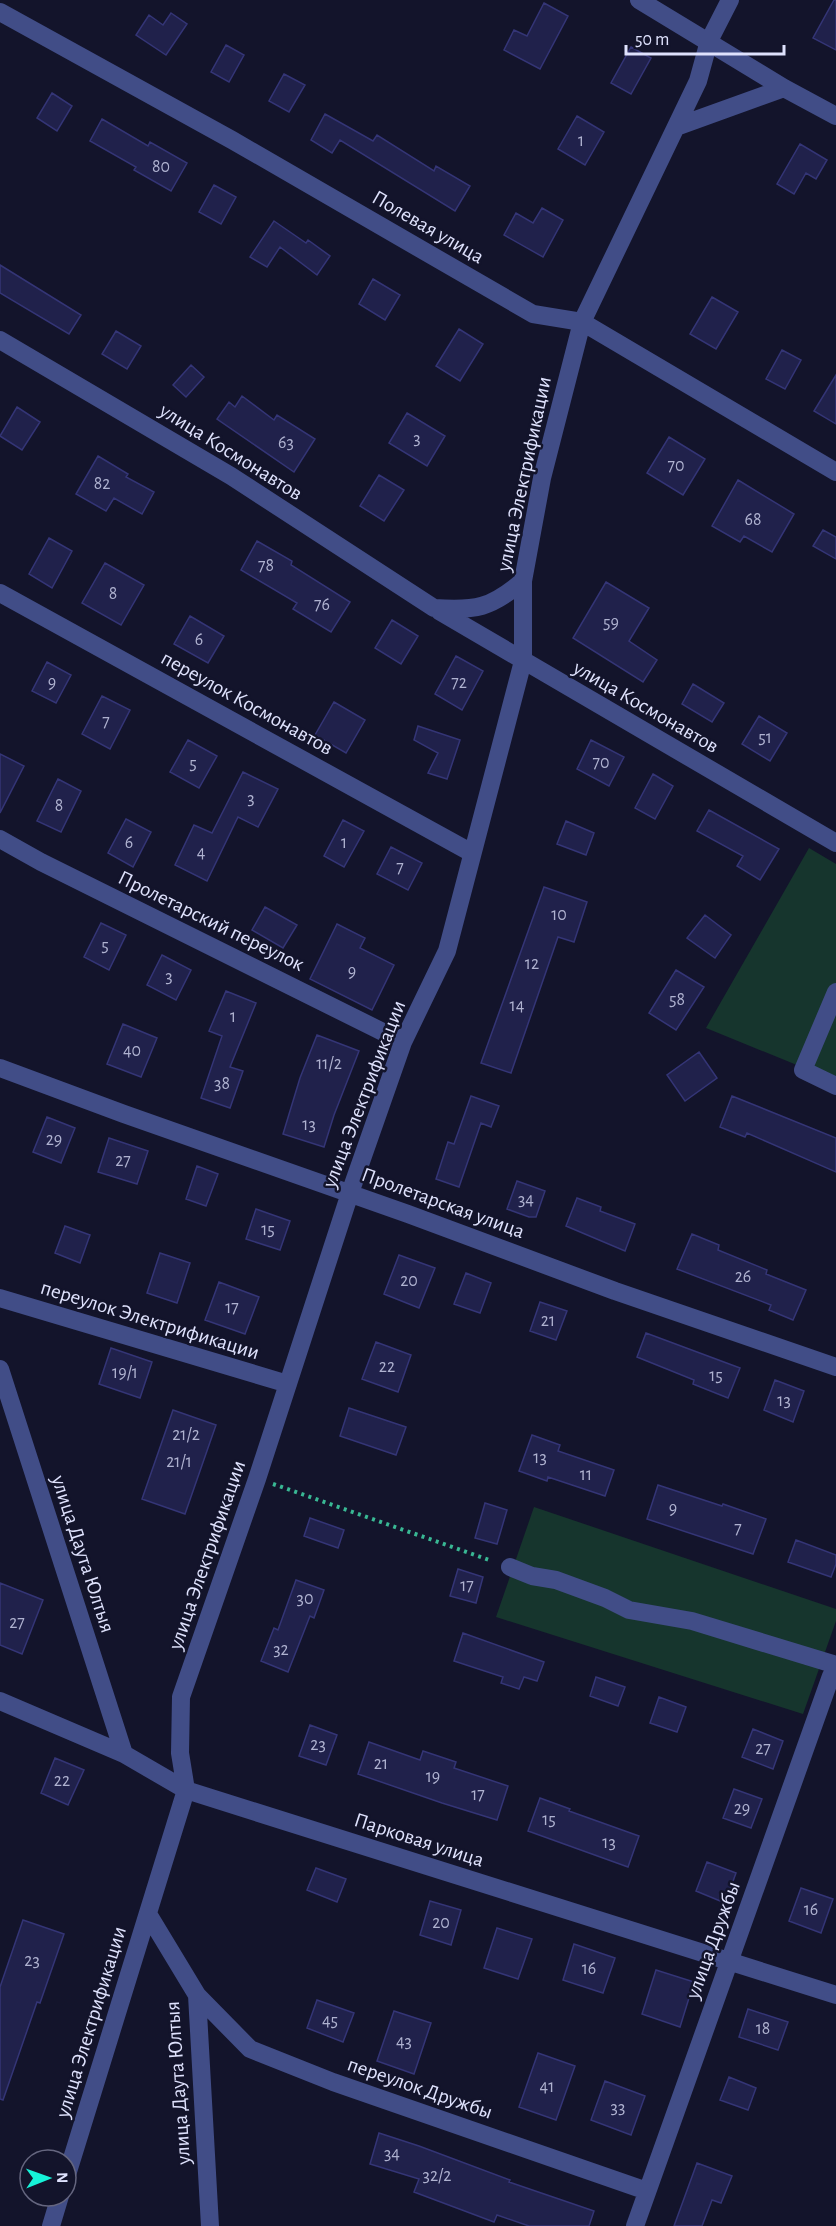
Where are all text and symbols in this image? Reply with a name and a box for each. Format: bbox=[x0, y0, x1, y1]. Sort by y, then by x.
scale bar bbox=[626, 18, 784, 56]
text: 50 m bbox=[635, 31, 669, 49]
house number: 1 bbox=[578, 132, 584, 150]
house number: 80 bbox=[152, 158, 170, 176]
street label: Полевая улица bbox=[369, 187, 488, 268]
street label: улица Электрификации bbox=[493, 375, 555, 574]
street label: улица Космонавтов bbox=[155, 399, 306, 504]
house number: 3 bbox=[413, 430, 421, 448]
house number: 63 bbox=[278, 434, 294, 452]
house number: 70 bbox=[667, 457, 685, 475]
house number: 82 bbox=[94, 475, 110, 493]
house number: 68 bbox=[745, 511, 762, 529]
house number: 78 bbox=[258, 557, 274, 575]
house number: 8 bbox=[109, 585, 117, 603]
house number: 76 bbox=[314, 596, 330, 614]
house number: 59 bbox=[603, 614, 619, 632]
house number: 6 bbox=[195, 631, 203, 649]
street label: переулок Космонавтов bbox=[158, 647, 336, 759]
street label: улица Космонавтов bbox=[569, 656, 722, 757]
house number: 9 bbox=[48, 674, 56, 692]
house number: 72 bbox=[451, 674, 467, 692]
house number: 7 bbox=[102, 713, 110, 731]
house number: 51 bbox=[758, 729, 772, 747]
house number: 70 bbox=[592, 754, 610, 772]
house number: 5 bbox=[189, 755, 197, 773]
house number: 3 bbox=[247, 790, 255, 808]
house number: 8 bbox=[55, 797, 63, 815]
house number: 6 bbox=[125, 834, 133, 852]
house number: 1 bbox=[341, 834, 347, 852]
house number: 4 bbox=[197, 844, 206, 862]
house number: 7 bbox=[396, 859, 404, 877]
street label: Пролетарский переулок bbox=[115, 867, 308, 975]
house number: 10 bbox=[551, 906, 567, 924]
house number: 5 bbox=[101, 937, 109, 955]
house number: 12 bbox=[525, 955, 539, 973]
house number: 9 bbox=[348, 963, 356, 981]
house number: 3 bbox=[165, 968, 173, 986]
house number: 58 bbox=[669, 991, 685, 1009]
street label: улица Электрификации bbox=[318, 997, 409, 1191]
house number: 14 bbox=[510, 997, 525, 1015]
house number: 1 bbox=[230, 1008, 236, 1026]
house number: 40 bbox=[123, 1042, 141, 1060]
house number: 11/2 bbox=[316, 1055, 342, 1073]
house number: 38 bbox=[214, 1075, 230, 1093]
house number: 13 bbox=[302, 1116, 316, 1134]
house number: 29 bbox=[46, 1131, 62, 1149]
house number: 27 bbox=[115, 1152, 131, 1170]
street label: Пролетарская улица bbox=[359, 1164, 528, 1242]
house number: 34 bbox=[518, 1191, 534, 1209]
house number: 15 bbox=[261, 1221, 275, 1239]
house number: 26 bbox=[735, 1268, 751, 1286]
house number: 20 bbox=[400, 1272, 418, 1290]
street label: переулок Электрификации bbox=[38, 1277, 262, 1363]
house number: 17 bbox=[225, 1299, 239, 1317]
house number: 21 bbox=[541, 1312, 555, 1330]
house number: 22 bbox=[379, 1358, 395, 1376]
house number: 19/1 bbox=[112, 1364, 138, 1382]
house number: 15 bbox=[709, 1367, 723, 1385]
house number: 13 bbox=[777, 1392, 791, 1410]
house number: 21/2 bbox=[172, 1426, 200, 1444]
house number: 13 bbox=[533, 1449, 547, 1467]
house number: 21/1 bbox=[166, 1453, 192, 1471]
street label: улица Электрификации bbox=[164, 1458, 249, 1653]
house number: 11 bbox=[580, 1466, 592, 1484]
street label: улица Даута Юлтыя bbox=[47, 1472, 118, 1635]
house number: 9 bbox=[669, 1500, 677, 1518]
house number: 7 bbox=[734, 1520, 742, 1538]
house number: 17 bbox=[460, 1577, 474, 1595]
house number: 30 bbox=[297, 1590, 313, 1608]
house number: 27 bbox=[9, 1614, 25, 1632]
house number: 32 bbox=[273, 1641, 289, 1659]
house number: 23 bbox=[310, 1736, 326, 1754]
house number: 27 bbox=[755, 1740, 771, 1758]
house number: 21 bbox=[374, 1755, 388, 1773]
house number: 19 bbox=[426, 1768, 440, 1786]
house number: 22 bbox=[54, 1772, 70, 1790]
house number: 17 bbox=[471, 1786, 485, 1804]
house number: 29 bbox=[734, 1800, 750, 1818]
street label: Парковая улица bbox=[351, 1809, 487, 1871]
house number: 15 bbox=[542, 1811, 556, 1829]
house number: 13 bbox=[602, 1834, 616, 1852]
street label: улица Дружбы bbox=[682, 1879, 744, 2002]
house number: 16 bbox=[804, 1901, 818, 1919]
house number: 20 bbox=[432, 1914, 450, 1932]
street label: улица Электрификации bbox=[52, 1924, 130, 2121]
house number: 23 bbox=[24, 1952, 40, 1970]
house number: 16 bbox=[582, 1960, 596, 1978]
street label: улица Даута Юлтыя bbox=[162, 2000, 194, 2167]
house number: 45 bbox=[322, 2012, 338, 2030]
house number: 18 bbox=[756, 2020, 770, 2038]
house number: 43 bbox=[396, 2033, 412, 2051]
street label: переулок Дружбы bbox=[345, 2053, 495, 2123]
house number: 41 bbox=[540, 2078, 554, 2096]
house number: 33 bbox=[611, 2099, 625, 2117]
house number: 34 bbox=[384, 2145, 400, 2163]
north arrow bbox=[18, 2148, 78, 2208]
house number: 32/2 bbox=[423, 2167, 451, 2185]
text: N bbox=[54, 2172, 70, 2183]

